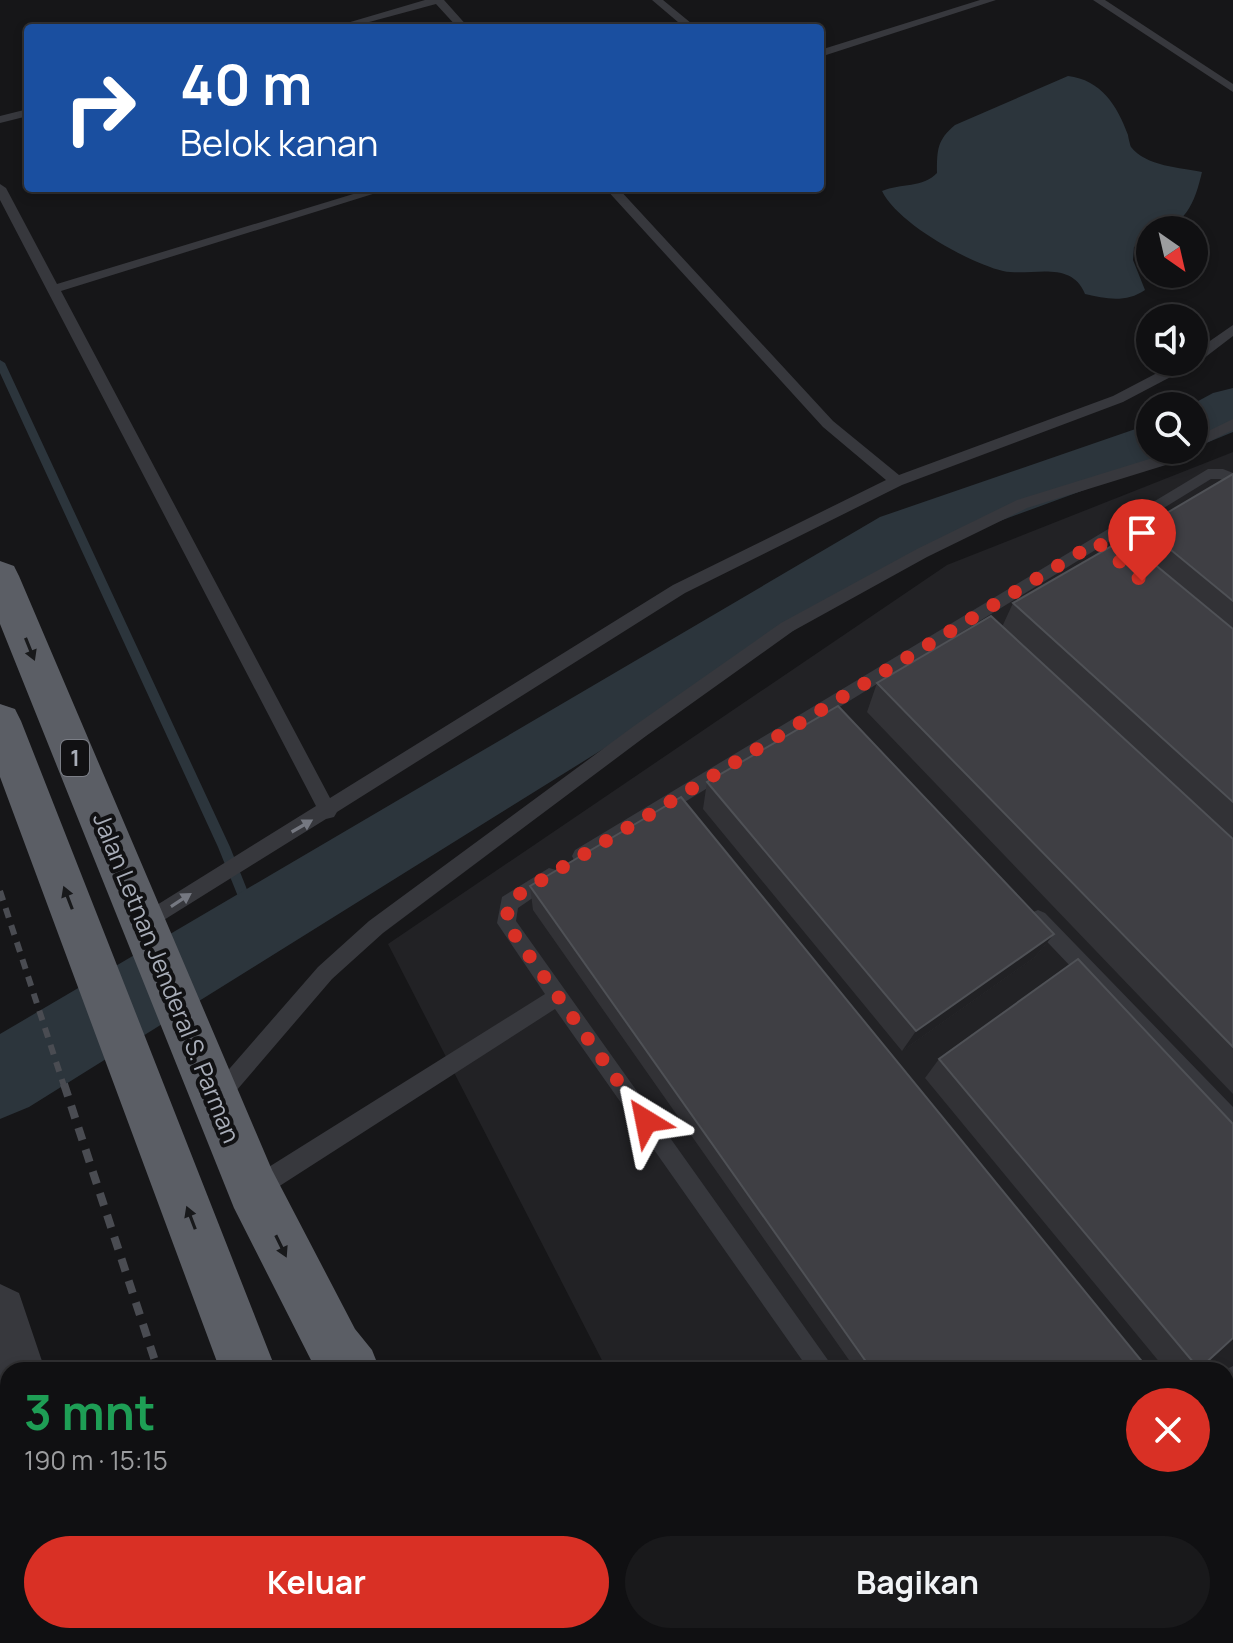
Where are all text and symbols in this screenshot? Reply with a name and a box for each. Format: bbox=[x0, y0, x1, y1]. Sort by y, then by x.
text: 40 m bbox=[180, 45, 312, 122]
icon: right bbox=[48, 56, 152, 160]
text: Belok kanan bbox=[180, 118, 379, 167]
north arrow bbox=[1136, 216, 1208, 288]
map controls bbox=[1136, 216, 1208, 464]
button: sound bbox=[1136, 304, 1208, 376]
button: search bbox=[1136, 392, 1208, 464]
pin bbox=[1108, 499, 1176, 581]
icon: arrive bbox=[1120, 511, 1164, 555]
one-way arrow bbox=[23, 637, 36, 661]
road number: 1 bbox=[61, 740, 89, 776]
street label: Jalan Letnan Jenderal S. Parman bbox=[86, 808, 249, 1147]
one-way arrow bbox=[291, 819, 313, 833]
one-way arrow bbox=[61, 886, 74, 910]
one-way arrow bbox=[170, 893, 192, 907]
position arrow bbox=[604, 1079, 688, 1163]
one-way arrow bbox=[184, 1206, 197, 1230]
one-way arrow bbox=[274, 1235, 288, 1258]
text: 3 mnt bbox=[24, 1379, 155, 1444]
button: close bbox=[1126, 1388, 1210, 1472]
text: 190 m · 15:15 bbox=[24, 1442, 168, 1478]
button: Keluar bbox=[24, 1536, 609, 1628]
button: Bagikan bbox=[625, 1536, 1210, 1628]

